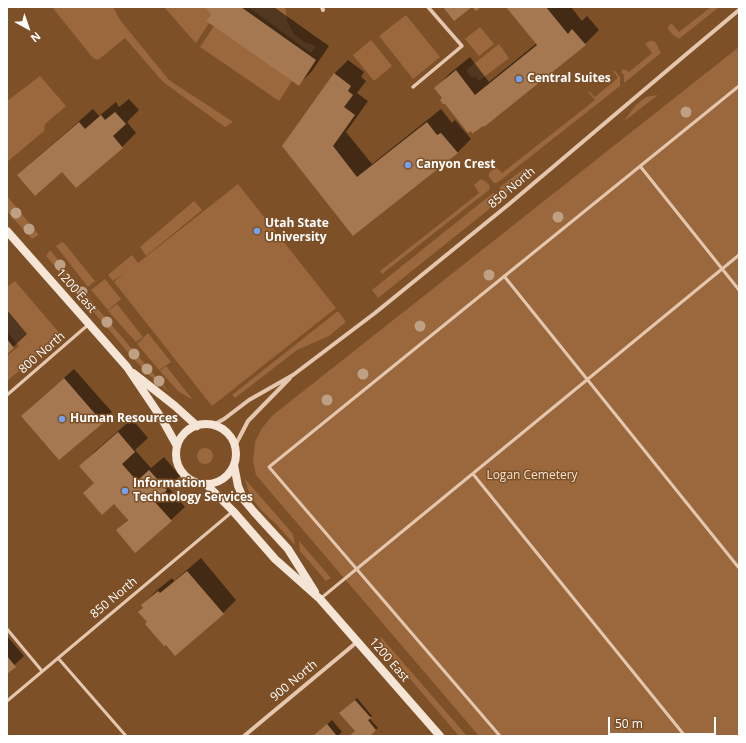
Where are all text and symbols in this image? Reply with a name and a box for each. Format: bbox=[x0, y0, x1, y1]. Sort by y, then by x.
north arrow bbox=[8, 8, 48, 48]
text: N bbox=[28, 29, 44, 46]
place label: Central Suites bbox=[527, 72, 611, 86]
marker: Central Suites bbox=[514, 74, 524, 84]
place label: Canyon Crest bbox=[416, 158, 495, 172]
marker: Canyon Crest bbox=[403, 160, 413, 170]
street label: 850 North bbox=[486, 164, 538, 212]
place label: Utah State University bbox=[265, 217, 329, 245]
marker: Utah State University bbox=[252, 226, 262, 236]
street label: 1200 East bbox=[53, 266, 99, 316]
street label: 800 North bbox=[16, 329, 68, 377]
place label: Human Resources bbox=[70, 412, 178, 426]
marker: Human Resources bbox=[57, 414, 67, 424]
park label: Logan Cemetery bbox=[486, 469, 578, 483]
place label: Information Technology Services bbox=[133, 477, 253, 505]
marker: Information Technology Services bbox=[120, 486, 130, 496]
street label: 850 North bbox=[88, 574, 140, 622]
street label: 1200 East bbox=[366, 635, 412, 685]
street label: 900 North bbox=[268, 657, 320, 705]
scale bar bbox=[610, 709, 718, 735]
text: 50 m bbox=[615, 715, 643, 732]

